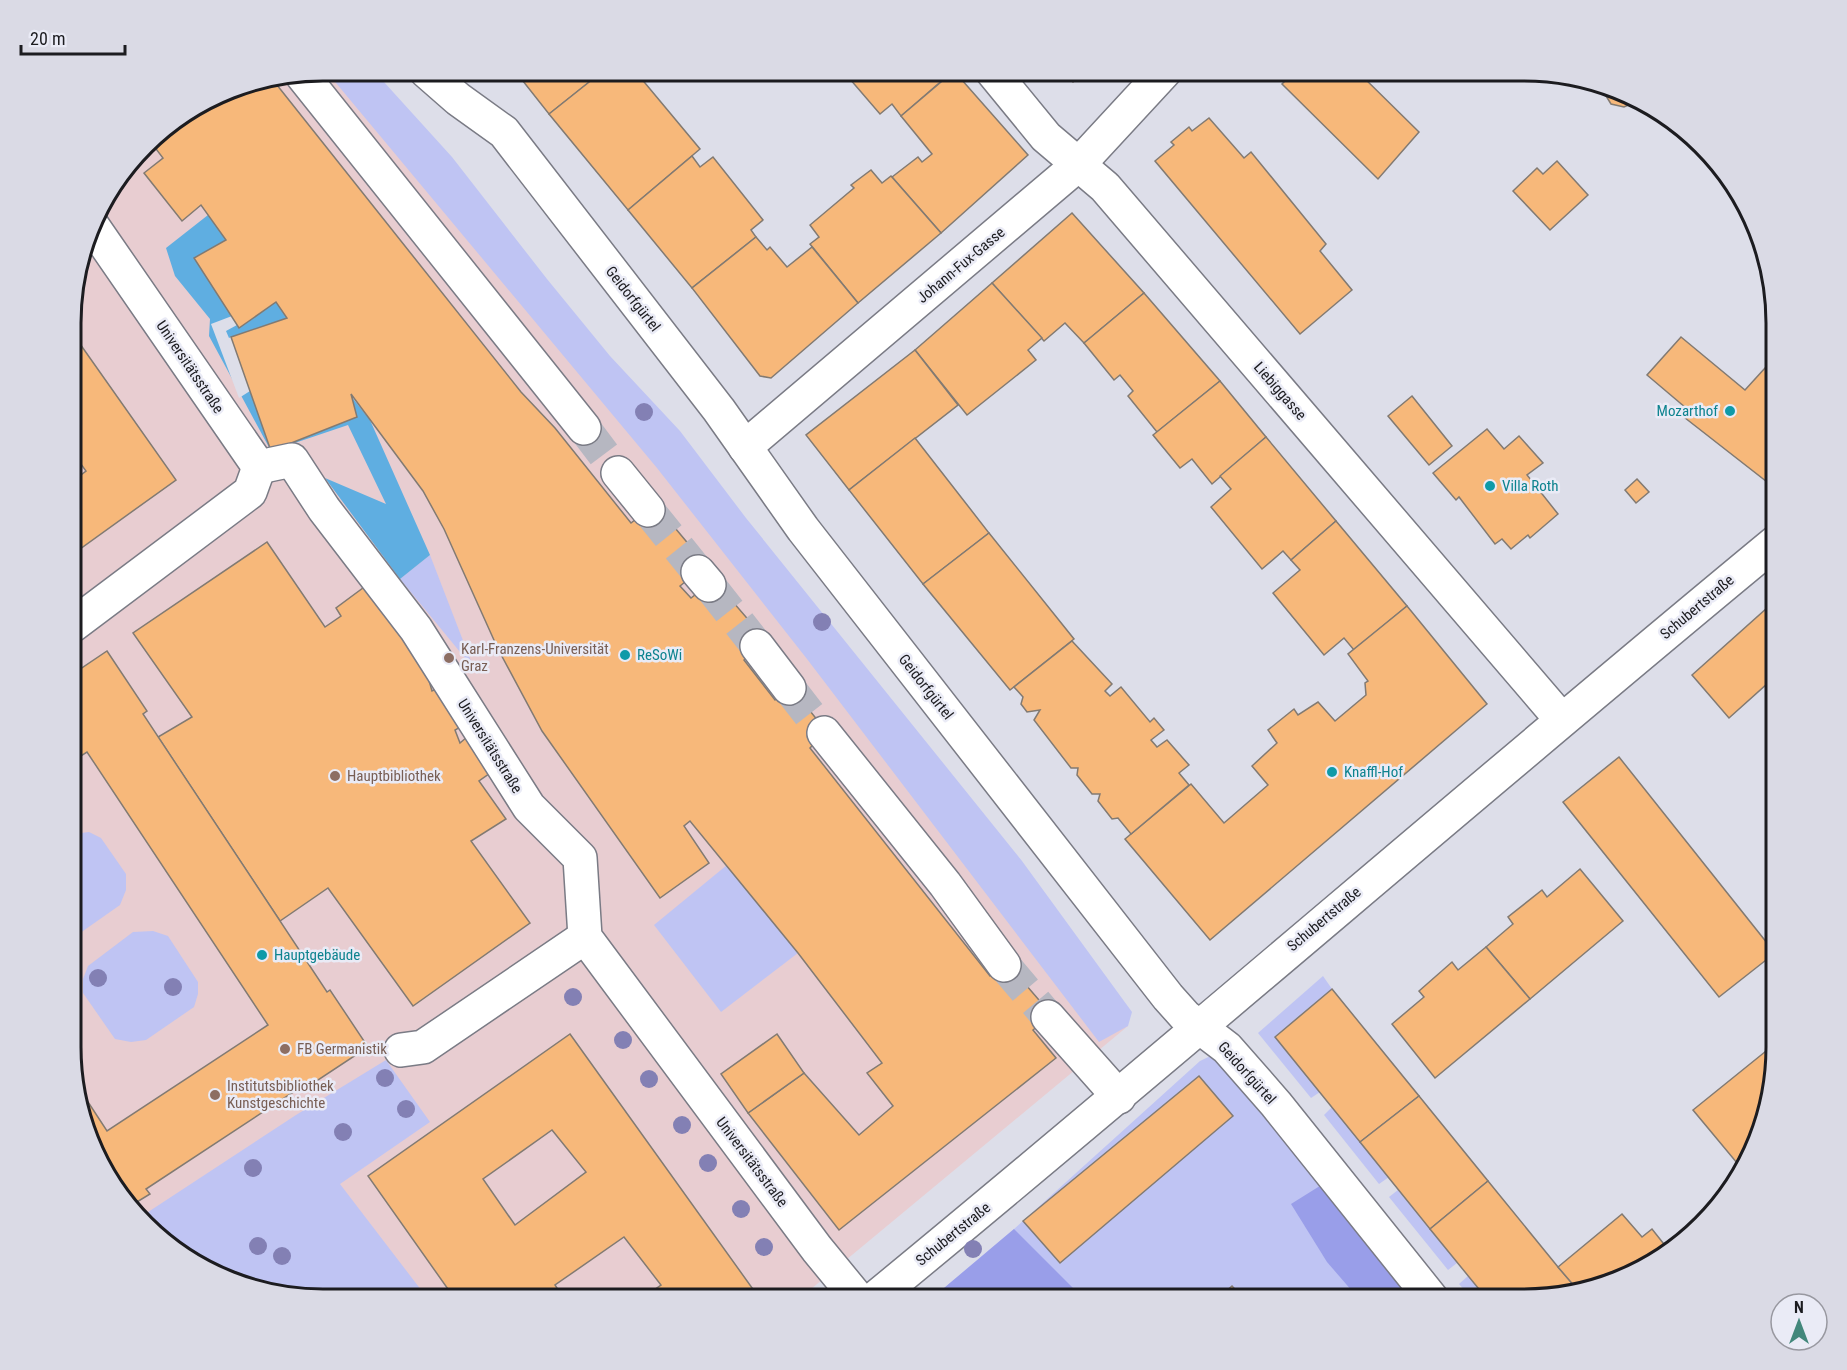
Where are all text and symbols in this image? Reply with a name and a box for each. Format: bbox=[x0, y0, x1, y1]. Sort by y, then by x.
scale bar bbox=[21, 18, 124, 56]
text: 20 m bbox=[30, 28, 65, 49]
street label: Johann-Fux-Gasse bbox=[914, 223, 1008, 307]
street label: Geidorfgürtel bbox=[602, 263, 664, 335]
street label: Universitätsstraße bbox=[152, 317, 228, 417]
street label: Liebiggasse bbox=[1250, 358, 1310, 424]
place label: Mozarthof bbox=[1657, 402, 1718, 420]
marker: Mozarthof bbox=[1723, 404, 1737, 418]
place label: Villa Roth bbox=[1502, 477, 1559, 495]
marker: Villa Roth bbox=[1483, 479, 1497, 493]
street label: Schubertstraße bbox=[1657, 571, 1737, 643]
place label: Karl-Franzens-Universität Graz bbox=[461, 640, 609, 675]
place label: ReSoWi bbox=[637, 646, 682, 664]
marker: ReSoWi bbox=[618, 648, 632, 662]
marker: Karl-Franzens-Universität Graz bbox=[442, 651, 456, 665]
street label: Geidorfgürtel bbox=[895, 651, 957, 723]
street label: Universitätsstraße bbox=[454, 696, 526, 796]
place label: Knaffl-Hof bbox=[1344, 763, 1403, 781]
marker: Knaffl-Hof bbox=[1325, 765, 1339, 779]
place label: Hauptbibliothek bbox=[347, 767, 441, 785]
marker: Hauptbibliothek bbox=[328, 769, 342, 783]
street label: Schubertstraße bbox=[1284, 883, 1364, 955]
place label: Hauptgebäude bbox=[274, 946, 360, 964]
marker: Hauptgebäude bbox=[255, 948, 269, 962]
street label: Geidorfgürtel bbox=[1214, 1038, 1280, 1108]
place label: FB Germanistik bbox=[297, 1040, 387, 1058]
marker: FB Germanistik bbox=[278, 1042, 292, 1056]
place label: Institutsbibliothek Kunstgeschichte bbox=[227, 1077, 334, 1112]
marker: Institutsbibliothek Kunstgeschichte bbox=[208, 1088, 222, 1102]
street label: Universitätsstraße bbox=[712, 1114, 792, 1210]
street label: Schubertstraße bbox=[912, 1198, 994, 1270]
north arrow bbox=[1769, 1292, 1829, 1352]
text: N bbox=[1794, 1298, 1804, 1317]

